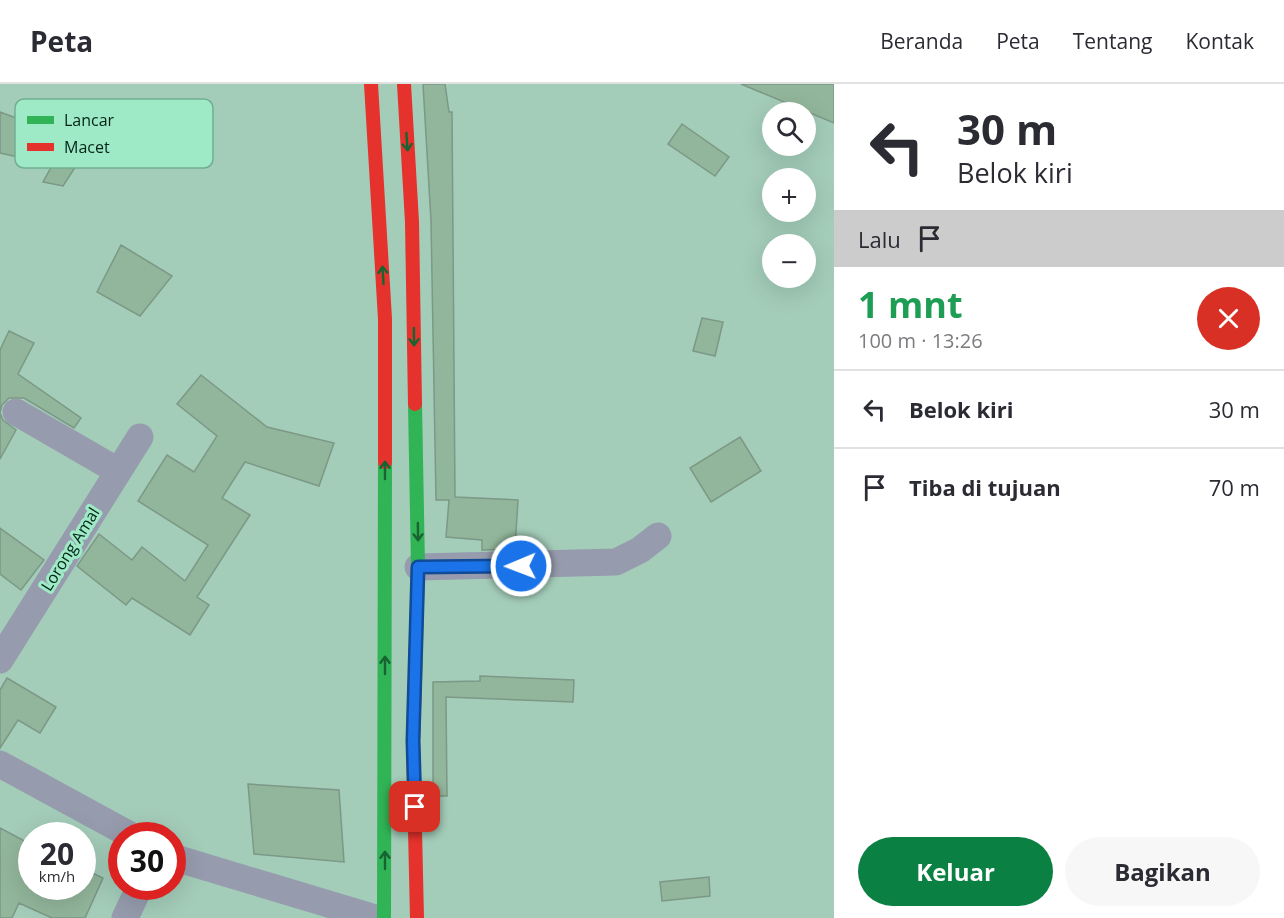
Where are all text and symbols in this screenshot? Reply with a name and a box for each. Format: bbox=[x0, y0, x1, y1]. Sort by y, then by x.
text: Peta bbox=[30, 22, 93, 60]
text: Beranda bbox=[880, 27, 963, 55]
text: Peta bbox=[996, 27, 1040, 55]
text: Tentang bbox=[1073, 27, 1152, 55]
text: Kontak bbox=[1185, 27, 1254, 55]
legend bbox=[15, 99, 213, 168]
text: 30 m bbox=[957, 100, 1057, 157]
map controls bbox=[762, 102, 816, 288]
button: search bbox=[762, 102, 816, 156]
icon: left bbox=[858, 108, 936, 186]
text: Lancar bbox=[64, 109, 115, 131]
one-way arrow bbox=[402, 132, 413, 152]
text: Macet bbox=[64, 136, 110, 158]
text: Belok kiri bbox=[957, 154, 1073, 191]
button: + bbox=[762, 168, 816, 222]
icon: arrive bbox=[913, 222, 946, 255]
text: Lalu bbox=[858, 224, 901, 254]
button: − bbox=[762, 234, 816, 288]
one-way arrow bbox=[377, 265, 388, 285]
text: 1 mnt bbox=[858, 280, 963, 329]
button: close bbox=[1197, 287, 1260, 350]
one-way arrow bbox=[408, 327, 420, 347]
text: 100 m · 13:26 bbox=[858, 327, 983, 354]
icon: left bbox=[858, 393, 891, 426]
text: Belok kiri bbox=[909, 394, 1014, 424]
text: 30 m bbox=[1209, 394, 1260, 424]
one-way arrow bbox=[379, 460, 391, 480]
icon: arrive bbox=[858, 471, 891, 504]
text: Tiba di tujuan bbox=[909, 472, 1061, 502]
text: 70 m bbox=[1209, 472, 1260, 502]
street label: Lorong Amal bbox=[36, 503, 104, 595]
one-way arrow bbox=[412, 522, 423, 542]
position arrow bbox=[489, 534, 553, 598]
one-way arrow bbox=[379, 655, 391, 675]
pin bbox=[389, 781, 440, 832]
icon: arrive bbox=[398, 790, 431, 823]
speed limit sign: 30 bbox=[108, 822, 186, 900]
text: 20 bbox=[40, 833, 74, 874]
button: Keluar bbox=[858, 837, 1053, 906]
button: Bagikan bbox=[1065, 837, 1260, 906]
one-way arrow bbox=[379, 850, 390, 870]
text: km/h bbox=[39, 866, 75, 886]

